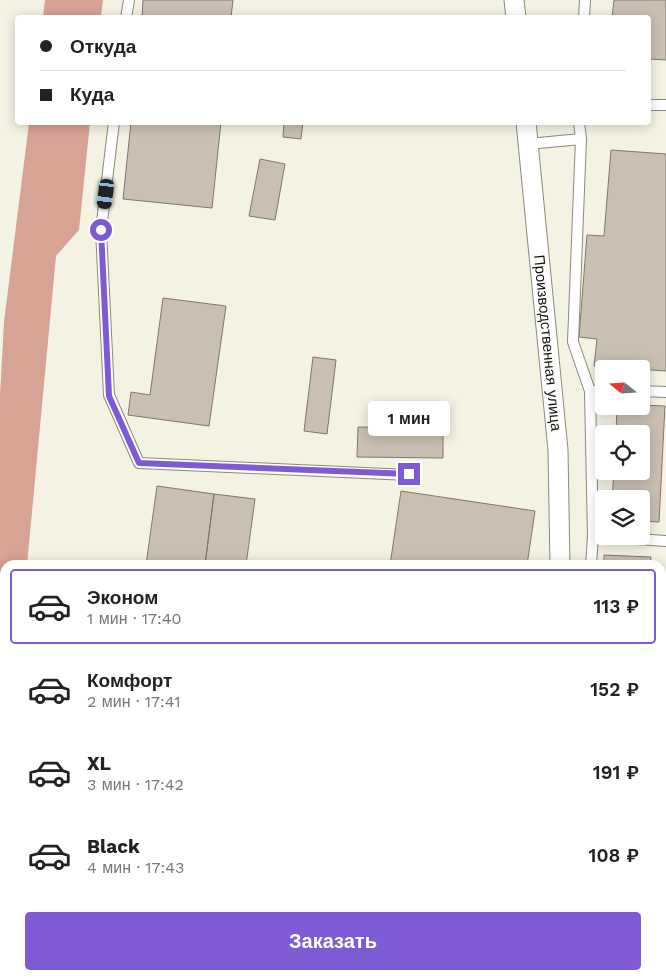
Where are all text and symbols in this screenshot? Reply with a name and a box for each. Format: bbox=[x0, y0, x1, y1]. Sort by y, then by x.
text: Откуда bbox=[70, 35, 136, 58]
text: Куда bbox=[70, 83, 114, 106]
car bbox=[96, 178, 115, 210]
route start bbox=[90, 219, 112, 241]
street label: Производственная улица bbox=[530, 254, 565, 433]
north arrow bbox=[595, 360, 650, 415]
map controls bbox=[595, 360, 650, 545]
callout: 1 мин bbox=[368, 402, 450, 436]
text: 1 мин bbox=[388, 409, 430, 428]
button: locate bbox=[595, 425, 650, 480]
route end bbox=[398, 463, 420, 485]
button: layers bbox=[595, 490, 650, 545]
icon: car bbox=[27, 584, 72, 629]
text: Эконом bbox=[87, 586, 158, 609]
text: 113 ₽ bbox=[593, 595, 639, 618]
text: 1 мин · 17:40 bbox=[87, 609, 181, 628]
icon: car bbox=[27, 667, 72, 712]
text: Комфорт bbox=[87, 669, 172, 692]
text: 152 ₽ bbox=[590, 678, 639, 701]
text: 2 мин · 17:41 bbox=[87, 692, 180, 711]
icon: car bbox=[27, 750, 72, 795]
text: XL bbox=[87, 752, 111, 775]
text: 191 ₽ bbox=[593, 761, 639, 784]
text: 3 мин · 17:42 bbox=[87, 775, 184, 794]
icon: car bbox=[27, 833, 72, 878]
text: Black bbox=[87, 835, 140, 858]
text: 108 ₽ bbox=[589, 844, 639, 867]
text: 4 мин · 17:43 bbox=[87, 858, 184, 877]
button: Заказать bbox=[25, 912, 641, 970]

